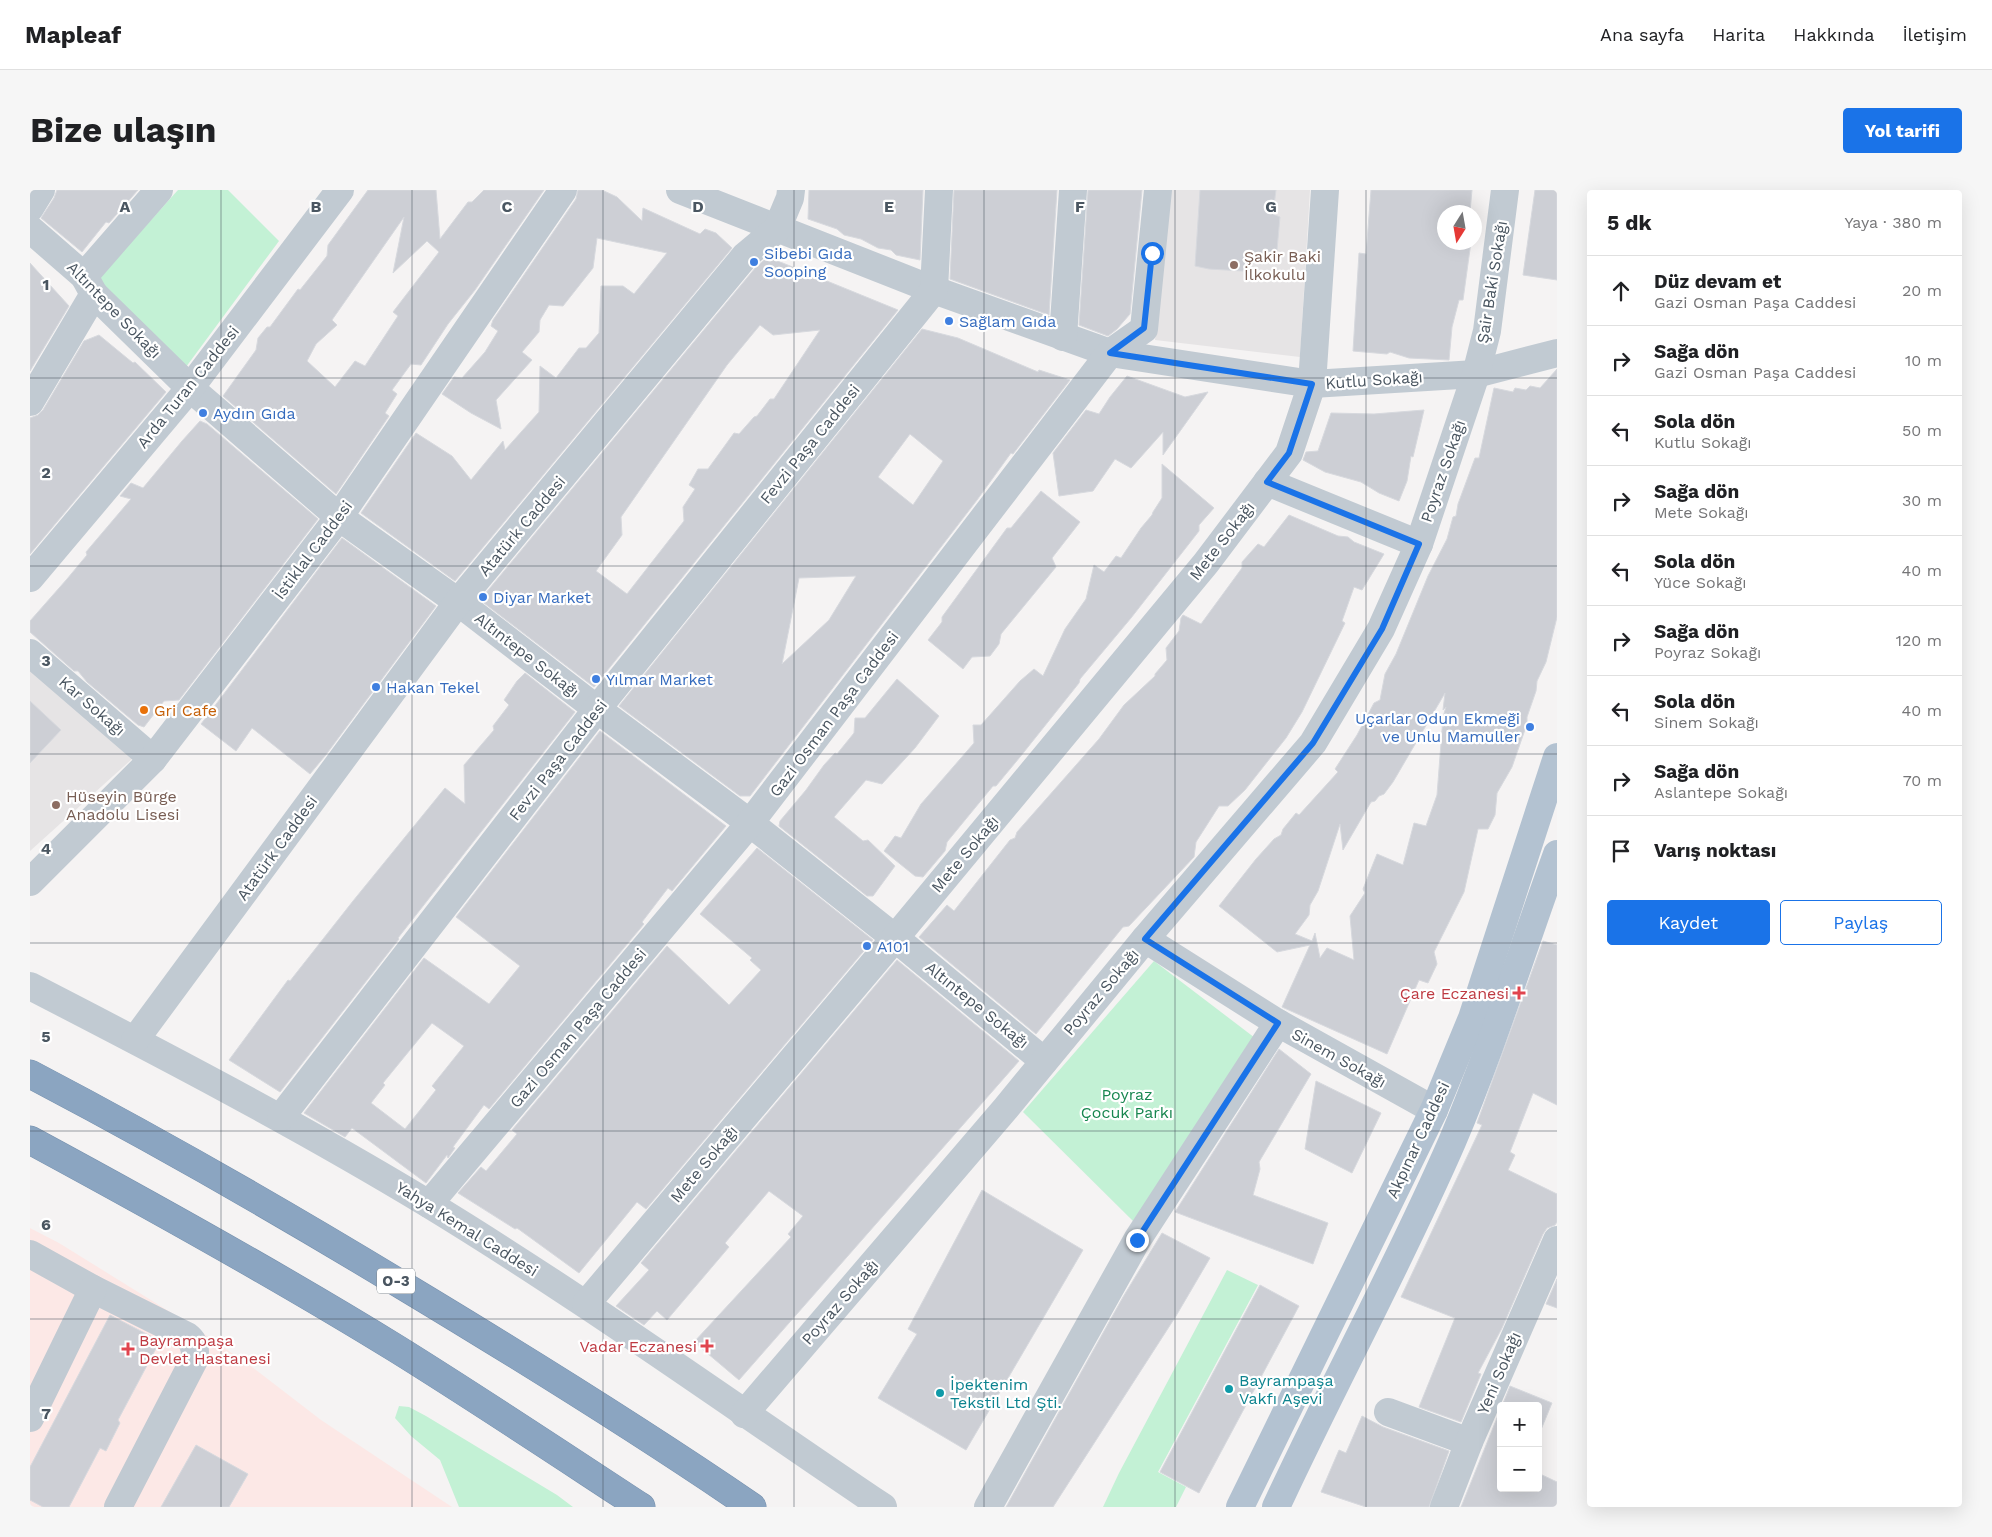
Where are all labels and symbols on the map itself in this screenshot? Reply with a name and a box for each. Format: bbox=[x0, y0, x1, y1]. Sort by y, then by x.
text: A bbox=[120, 197, 131, 216]
text: B bbox=[311, 197, 322, 216]
text: C bbox=[502, 197, 513, 216]
text: D bbox=[692, 197, 704, 216]
text: E bbox=[884, 197, 894, 216]
text: F bbox=[1075, 197, 1085, 216]
text: G bbox=[1265, 197, 1277, 216]
north arrow bbox=[1437, 205, 1482, 250]
street label: Şair Baki Sokağı bbox=[1473, 219, 1511, 345]
route start bbox=[1141, 242, 1164, 265]
place label: Sibebi Gıda Sooping bbox=[764, 244, 852, 281]
place label: Şakir Baki İlkokulu bbox=[1244, 247, 1321, 284]
marker: Sibebi Gıda Sooping bbox=[748, 256, 760, 268]
street label: Altıntepe Sokağı bbox=[63, 258, 165, 362]
marker: Şakir Baki İlkokulu bbox=[1228, 259, 1240, 271]
text: 1 bbox=[43, 275, 49, 294]
place label: Sağlam Gıda bbox=[959, 312, 1056, 331]
marker: Sağlam Gıda bbox=[943, 315, 955, 327]
street label: Arda Turan Caddesi bbox=[133, 322, 243, 452]
street label: Kutlu Sokağı bbox=[1325, 367, 1423, 393]
street label: Fevzi Paşa Caddesi bbox=[756, 381, 864, 507]
place label: Aydın Gıda bbox=[213, 404, 296, 423]
marker: Aydın Gıda bbox=[197, 407, 209, 419]
street label: Poyraz Sokağı bbox=[1417, 417, 1469, 525]
text: 2 bbox=[41, 463, 51, 482]
street label: Atatürk Caddesi bbox=[475, 472, 569, 580]
street label: İstiklal Caddesi bbox=[270, 497, 356, 603]
street label: Mete Sokağı bbox=[1185, 498, 1259, 584]
place label: Diyar Market bbox=[493, 588, 591, 607]
marker: Diyar Market bbox=[477, 591, 489, 603]
street label: Altıntepe Sokağı bbox=[471, 608, 583, 702]
street label: Gazi Osman Paşa Caddesi bbox=[766, 627, 902, 801]
text: 3 bbox=[41, 651, 51, 670]
place label: Yılmar Market bbox=[606, 670, 713, 689]
street label: Kar Sokağı bbox=[55, 672, 129, 740]
marker: Yılmar Market bbox=[590, 673, 602, 685]
place label: Hakan Tekel bbox=[386, 678, 480, 697]
marker: Hakan Tekel bbox=[370, 681, 382, 693]
street label: Fevzi Paşa Caddesi bbox=[505, 696, 611, 824]
place label: Gri Cafe bbox=[154, 701, 217, 720]
marker: Gri Cafe bbox=[138, 704, 150, 716]
place label: Uçarlar Odun Ekmeği ve Unlu Mamuller bbox=[1355, 709, 1520, 746]
marker: Uçarlar Odun Ekmeği ve Unlu Mamuller bbox=[1524, 721, 1536, 733]
place label: Hüseyin Bürge Anadolu Lisesi bbox=[66, 787, 180, 824]
street label: Atatürk Caddesi bbox=[233, 792, 321, 904]
marker: Hüseyin Bürge Anadolu Lisesi bbox=[50, 799, 62, 811]
street label: Mete Sokağı bbox=[927, 812, 1003, 896]
text: 4 bbox=[41, 839, 51, 858]
place label: A101 bbox=[877, 937, 909, 956]
marker: A101 bbox=[861, 940, 873, 952]
street label: Gazi Osman Paşa Caddesi bbox=[506, 944, 650, 1112]
street label: Poyraz Sokağı bbox=[1059, 945, 1143, 1039]
street label: Altıntepe Sokağı bbox=[922, 958, 1032, 1052]
place label: Çare Eczanesi bbox=[1400, 984, 1509, 1003]
marker: Çare Eczanesi bbox=[1513, 987, 1525, 999]
street label: Sinem Sokağı bbox=[1289, 1024, 1389, 1092]
text: 5 bbox=[41, 1027, 51, 1046]
street label: Akpınar Caddesi bbox=[1383, 1079, 1453, 1201]
park label: Poyraz Çocuk Parkı bbox=[1081, 1085, 1173, 1122]
street label: Mete Sokağı bbox=[666, 1122, 742, 1206]
street label: Yahya Kemal Caddesi bbox=[392, 1178, 542, 1280]
text: 6 bbox=[41, 1215, 51, 1234]
route end bbox=[1126, 1229, 1149, 1252]
street label: Poyraz Sokağı bbox=[798, 1255, 882, 1349]
road number: O-3 bbox=[377, 1268, 415, 1294]
street label: Yeni Sokağı bbox=[1473, 1329, 1525, 1417]
place label: Bayrampaşa Devlet Hastanesi bbox=[139, 1331, 271, 1368]
place label: Vadar Eczanesi bbox=[580, 1337, 697, 1356]
marker: Vadar Eczanesi bbox=[701, 1340, 713, 1352]
marker: Bayrampaşa Devlet Hastanesi bbox=[121, 1342, 135, 1356]
place label: Bayrampaşa Vakfı Aşevi bbox=[1239, 1371, 1333, 1408]
place label: İpektenim Tekstil Ltd Şti. bbox=[950, 1375, 1062, 1412]
marker: Bayrampaşa Vakfı Aşevi bbox=[1223, 1383, 1235, 1395]
marker: İpektenim Tekstil Ltd Şti. bbox=[934, 1387, 946, 1399]
text: 7 bbox=[41, 1404, 51, 1423]

